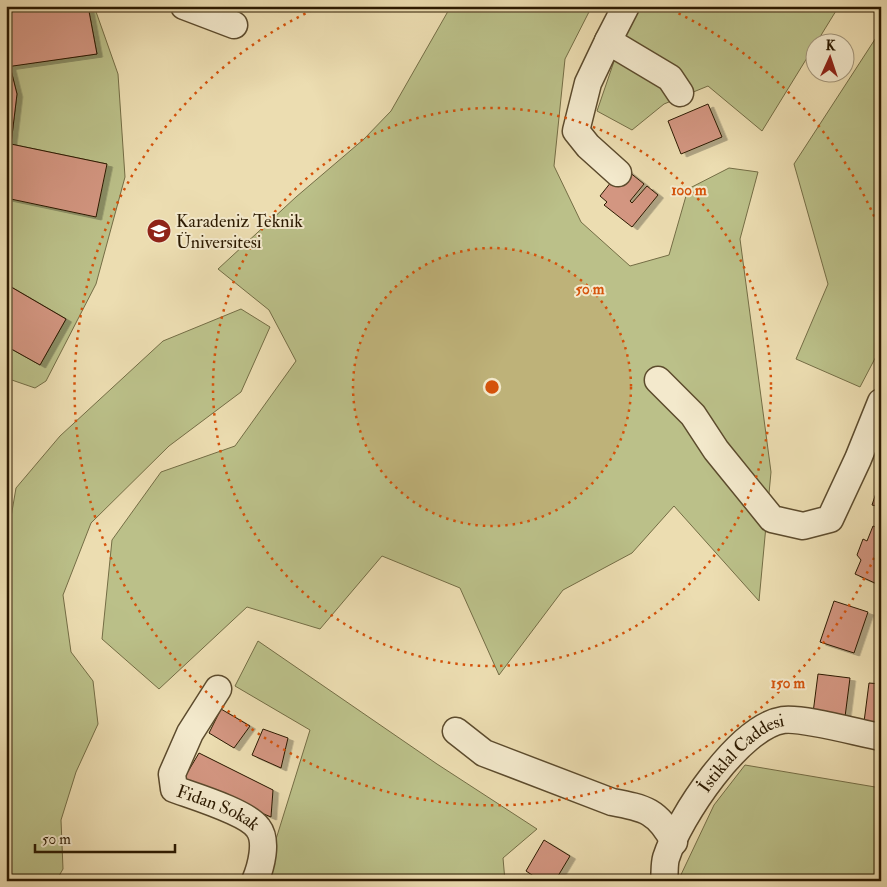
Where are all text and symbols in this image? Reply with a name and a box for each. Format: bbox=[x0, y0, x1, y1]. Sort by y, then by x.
north arrow bbox=[804, 32, 854, 82]
text: K bbox=[825, 37, 837, 54]
text: 100 m bbox=[671, 181, 707, 200]
place label: Karadeniz Teknik Üniversitesi bbox=[176, 210, 303, 254]
school or university icon: Karadeniz Teknik Üniversitesi bbox=[146, 218, 172, 244]
text: 50 m bbox=[576, 280, 605, 299]
centre of rings bbox=[483, 378, 501, 396]
text: 150 m bbox=[771, 674, 805, 693]
street label: İstiklal Caddesi bbox=[693, 709, 786, 797]
street label: Fidan Sokak bbox=[174, 779, 265, 836]
scale bar bbox=[35, 822, 175, 854]
text: 50 m bbox=[42, 830, 71, 849]

